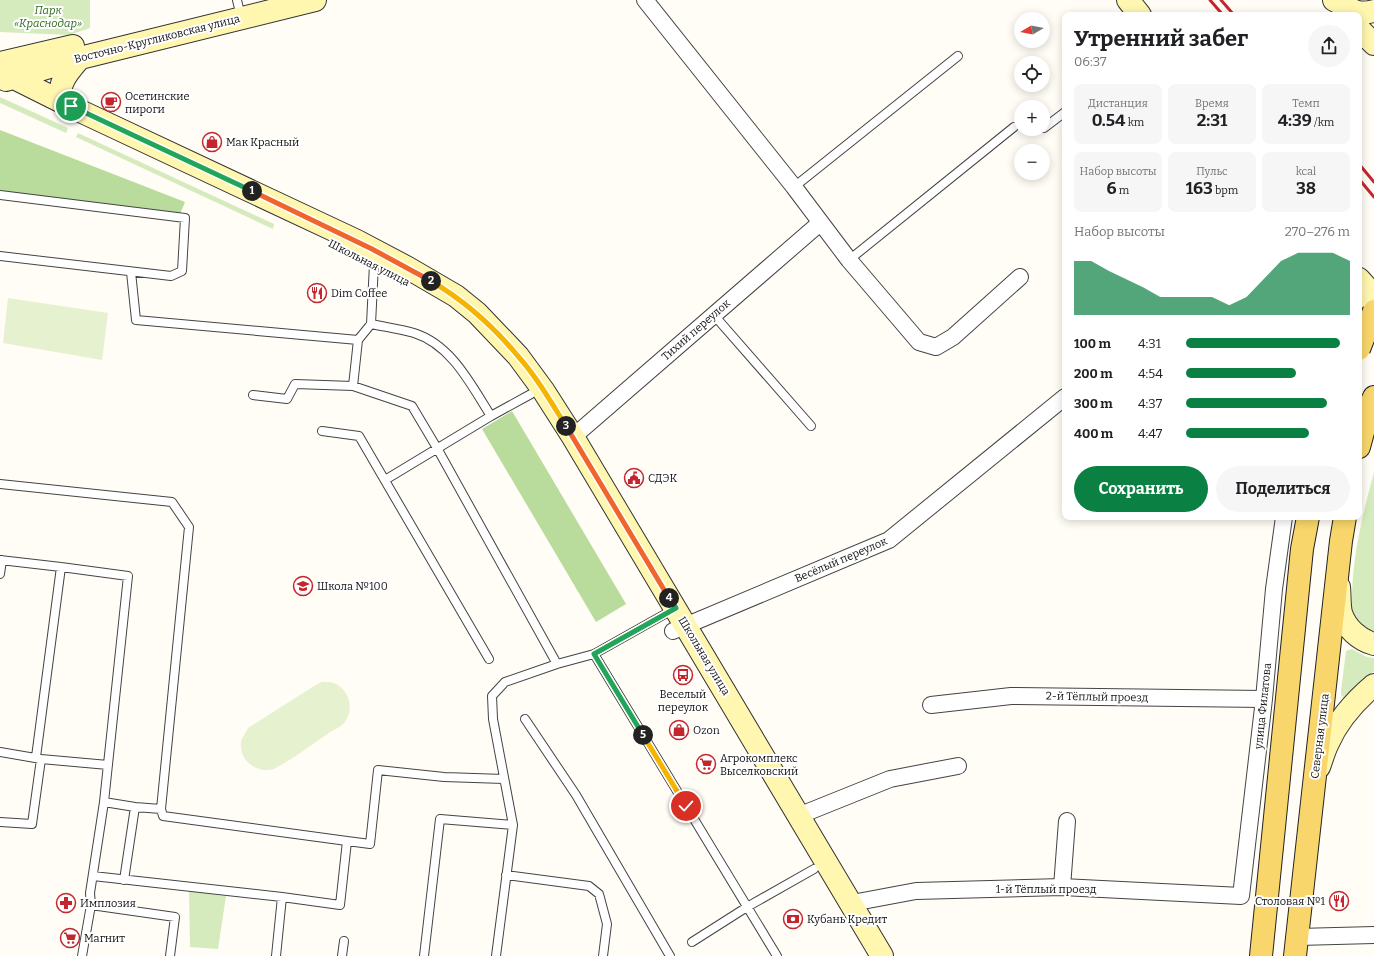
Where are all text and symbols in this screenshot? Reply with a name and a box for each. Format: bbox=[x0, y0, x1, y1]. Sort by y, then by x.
park label: Парк «Краснодар» bbox=[14, 4, 82, 30]
street label: Восточно-Кругликовская улица bbox=[73, 12, 241, 66]
north arrow bbox=[1014, 12, 1050, 48]
map controls bbox=[1014, 12, 1050, 180]
text: Утренний забег bbox=[1074, 25, 1248, 52]
button: share bbox=[1308, 25, 1350, 67]
text: 06:37 bbox=[1074, 54, 1107, 69]
button: locate bbox=[1014, 56, 1050, 92]
pin bbox=[54, 89, 88, 123]
place label: Осетинские пироги bbox=[125, 90, 190, 116]
cafe icon: Осетинские пироги bbox=[100, 91, 122, 113]
icon: arrive bbox=[60, 95, 82, 117]
text: Дистанция bbox=[1088, 97, 1148, 110]
text: Время bbox=[1195, 97, 1229, 110]
text: Темп bbox=[1292, 97, 1320, 110]
button: + bbox=[1014, 100, 1050, 136]
text: 0.54 bbox=[1092, 110, 1125, 131]
text: 2:31 bbox=[1197, 110, 1227, 131]
text: 4:39 bbox=[1278, 110, 1312, 131]
text: km bbox=[1125, 116, 1144, 129]
text: /km bbox=[1312, 116, 1334, 129]
shop icon: Мак Красный bbox=[201, 131, 223, 153]
place label: Мак Красный bbox=[226, 136, 299, 149]
button: − bbox=[1014, 144, 1050, 180]
text: Набор высоты bbox=[1080, 165, 1156, 178]
text: Пульс bbox=[1196, 165, 1228, 178]
text: kcal bbox=[1296, 165, 1316, 178]
text: 6 bbox=[1107, 178, 1117, 199]
text: 163 bbox=[1186, 178, 1213, 199]
text: 38 bbox=[1296, 178, 1316, 199]
pin: 1 bbox=[242, 181, 262, 201]
text: 1 bbox=[250, 184, 254, 197]
text: m bbox=[1117, 184, 1129, 197]
text: bpm bbox=[1213, 184, 1238, 197]
text: Набор высоты bbox=[1074, 224, 1165, 239]
text: 270–276 m bbox=[1285, 224, 1350, 239]
street label: Школьная улица bbox=[326, 237, 412, 289]
pin: 2 bbox=[421, 271, 441, 291]
text: 2 bbox=[428, 274, 434, 287]
restaurant icon: Dim Coffee bbox=[306, 282, 328, 304]
place label: Dim Coffee bbox=[331, 287, 387, 300]
street label: Тихий переулок bbox=[659, 296, 733, 363]
text: 100 m bbox=[1074, 336, 1111, 351]
text: 4:31 bbox=[1138, 336, 1161, 351]
text: 200 m bbox=[1074, 366, 1113, 381]
text: 4:54 bbox=[1138, 366, 1163, 381]
text: 300 m bbox=[1074, 396, 1113, 411]
text: 4:37 bbox=[1138, 396, 1162, 411]
pin: 3 bbox=[556, 416, 576, 436]
text: 3 bbox=[563, 419, 569, 432]
text: 400 m bbox=[1074, 426, 1113, 441]
text: 4:47 bbox=[1138, 426, 1162, 441]
button: Сохранить bbox=[1074, 466, 1208, 512]
button: Поделиться bbox=[1216, 466, 1350, 512]
public building icon: СДЭК bbox=[623, 467, 645, 489]
place label: СДЭК bbox=[648, 472, 678, 485]
street label: Весёлый переулок bbox=[793, 534, 890, 585]
school or university icon: Школа №100 bbox=[292, 575, 314, 597]
place label: Школа №100 bbox=[317, 580, 388, 593]
pin: 4 bbox=[659, 588, 679, 608]
text: 4 bbox=[666, 591, 672, 604]
street label: Школьная улица bbox=[675, 614, 733, 698]
street label: улица Филатова bbox=[1252, 662, 1274, 751]
bus stop icon: Веселый переулок bbox=[672, 664, 694, 686]
place label: Веселый переулок bbox=[658, 688, 709, 714]
street label: 2-й Тёплый проезд bbox=[1046, 690, 1149, 704]
street label: Северная улица bbox=[1308, 693, 1332, 779]
shop icon: Ozon bbox=[668, 719, 690, 741]
place label: Ozon bbox=[693, 724, 720, 737]
pin: 5 bbox=[633, 725, 653, 745]
text: 5 bbox=[640, 728, 646, 741]
place label: Агрокомплекс Выселковский bbox=[720, 752, 798, 778]
supermarket icon: Агрокомплекс Выселковский bbox=[695, 753, 717, 775]
pin bbox=[669, 789, 703, 823]
icon: check bbox=[675, 795, 697, 817]
street label: 1-й Тёплый проезд bbox=[996, 883, 1097, 896]
restaurant icon: Столовая №1 bbox=[1328, 890, 1350, 912]
pharmacy icon: Имплозия bbox=[55, 892, 77, 914]
place label: Столовая №1 bbox=[1255, 895, 1326, 908]
place label: Имплозия bbox=[80, 897, 136, 910]
bank icon: Кубань Кредит bbox=[782, 908, 804, 930]
place label: Кубань Кредит bbox=[807, 913, 887, 926]
supermarket icon: Магнит bbox=[59, 927, 81, 949]
place label: Магнит bbox=[84, 932, 125, 945]

